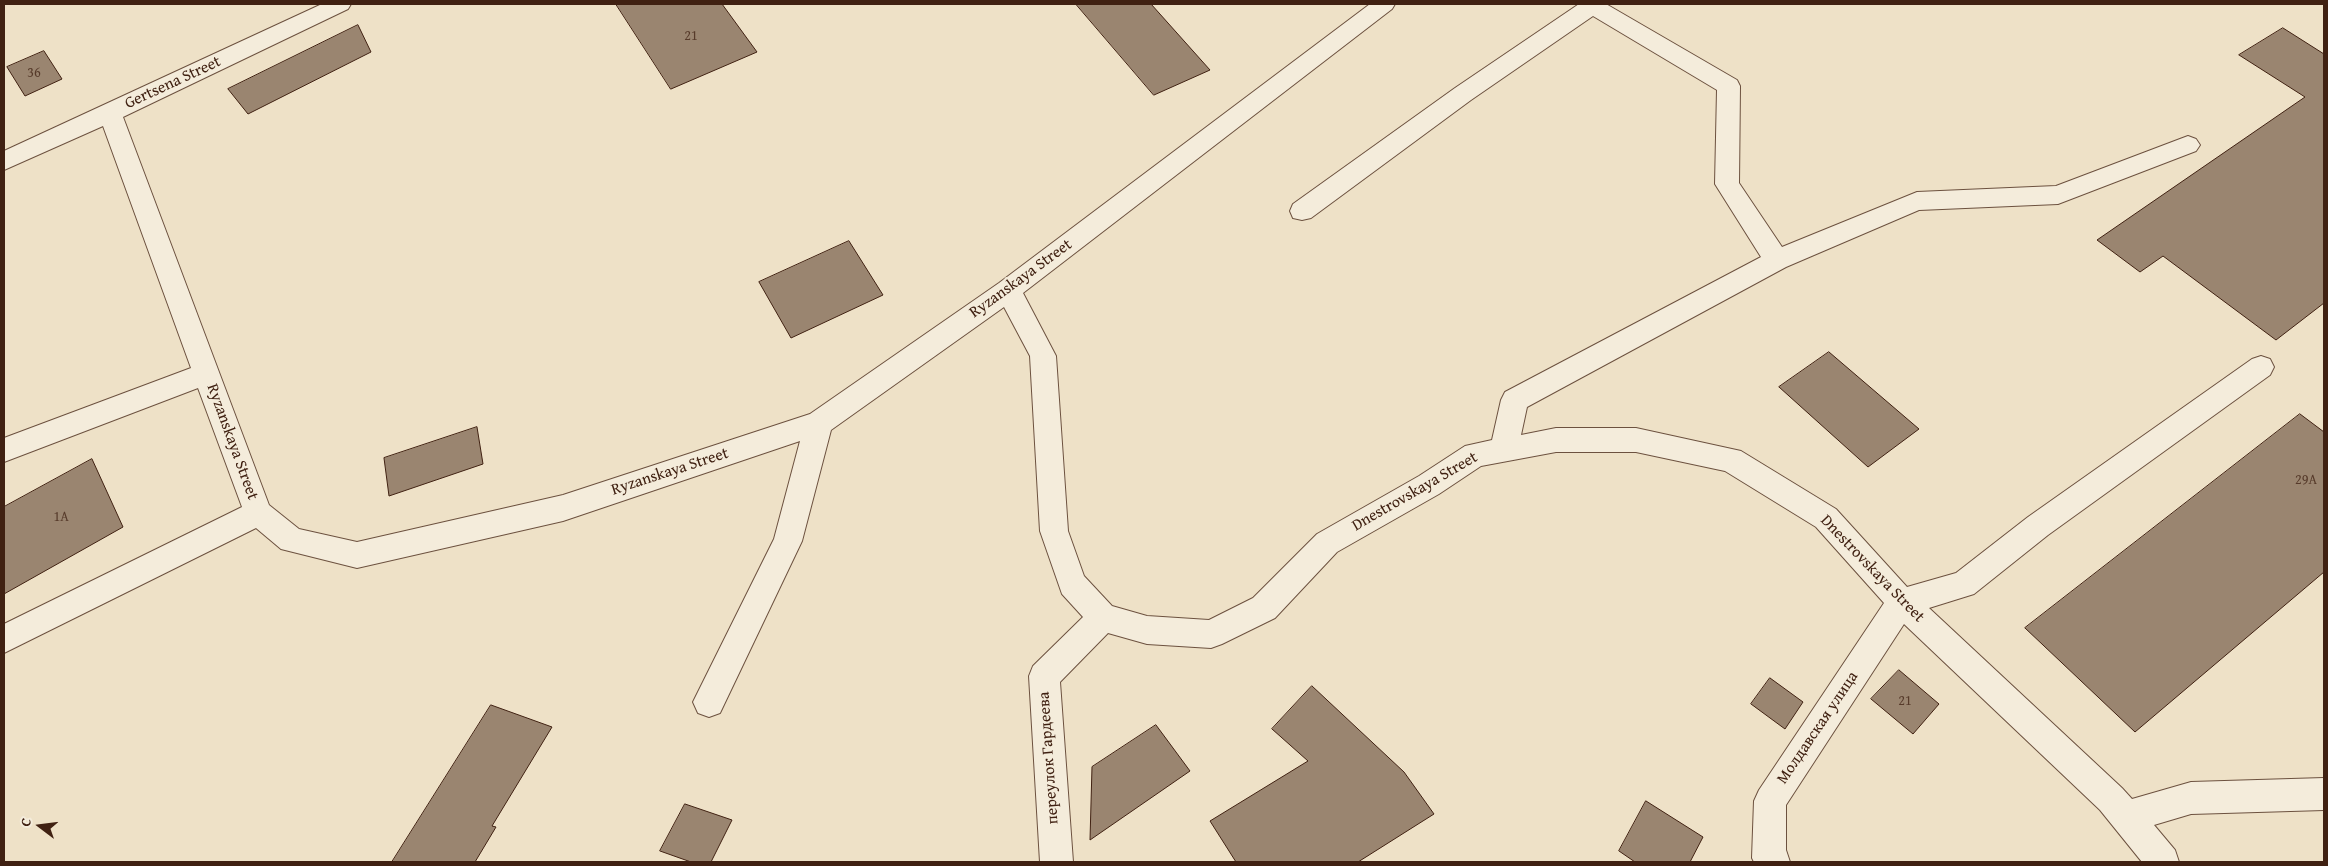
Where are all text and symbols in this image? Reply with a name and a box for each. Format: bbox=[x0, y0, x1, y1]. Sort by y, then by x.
house number: 21 bbox=[684, 28, 698, 44]
street label: Gertsena Street bbox=[122, 52, 224, 114]
house number: 36 bbox=[27, 65, 41, 81]
street label: Ryzanskaya Street bbox=[966, 235, 1076, 323]
street label: Ryzanskaya Street bbox=[202, 381, 262, 503]
street label: Ryzanskaya Street bbox=[609, 444, 731, 500]
street label: Dnestrovskaya Street bbox=[1349, 448, 1481, 536]
house number: 29А bbox=[2295, 472, 2317, 488]
house number: 1А bbox=[53, 509, 69, 525]
street label: Dnestrovskaya Street bbox=[1816, 511, 1928, 627]
street label: Молдавская улица bbox=[1773, 668, 1863, 788]
street label: переулок Гардеева bbox=[1035, 691, 1063, 825]
house number: 21 bbox=[1898, 693, 1912, 709]
north arrow bbox=[15, 801, 65, 851]
text: С bbox=[15, 816, 36, 829]

